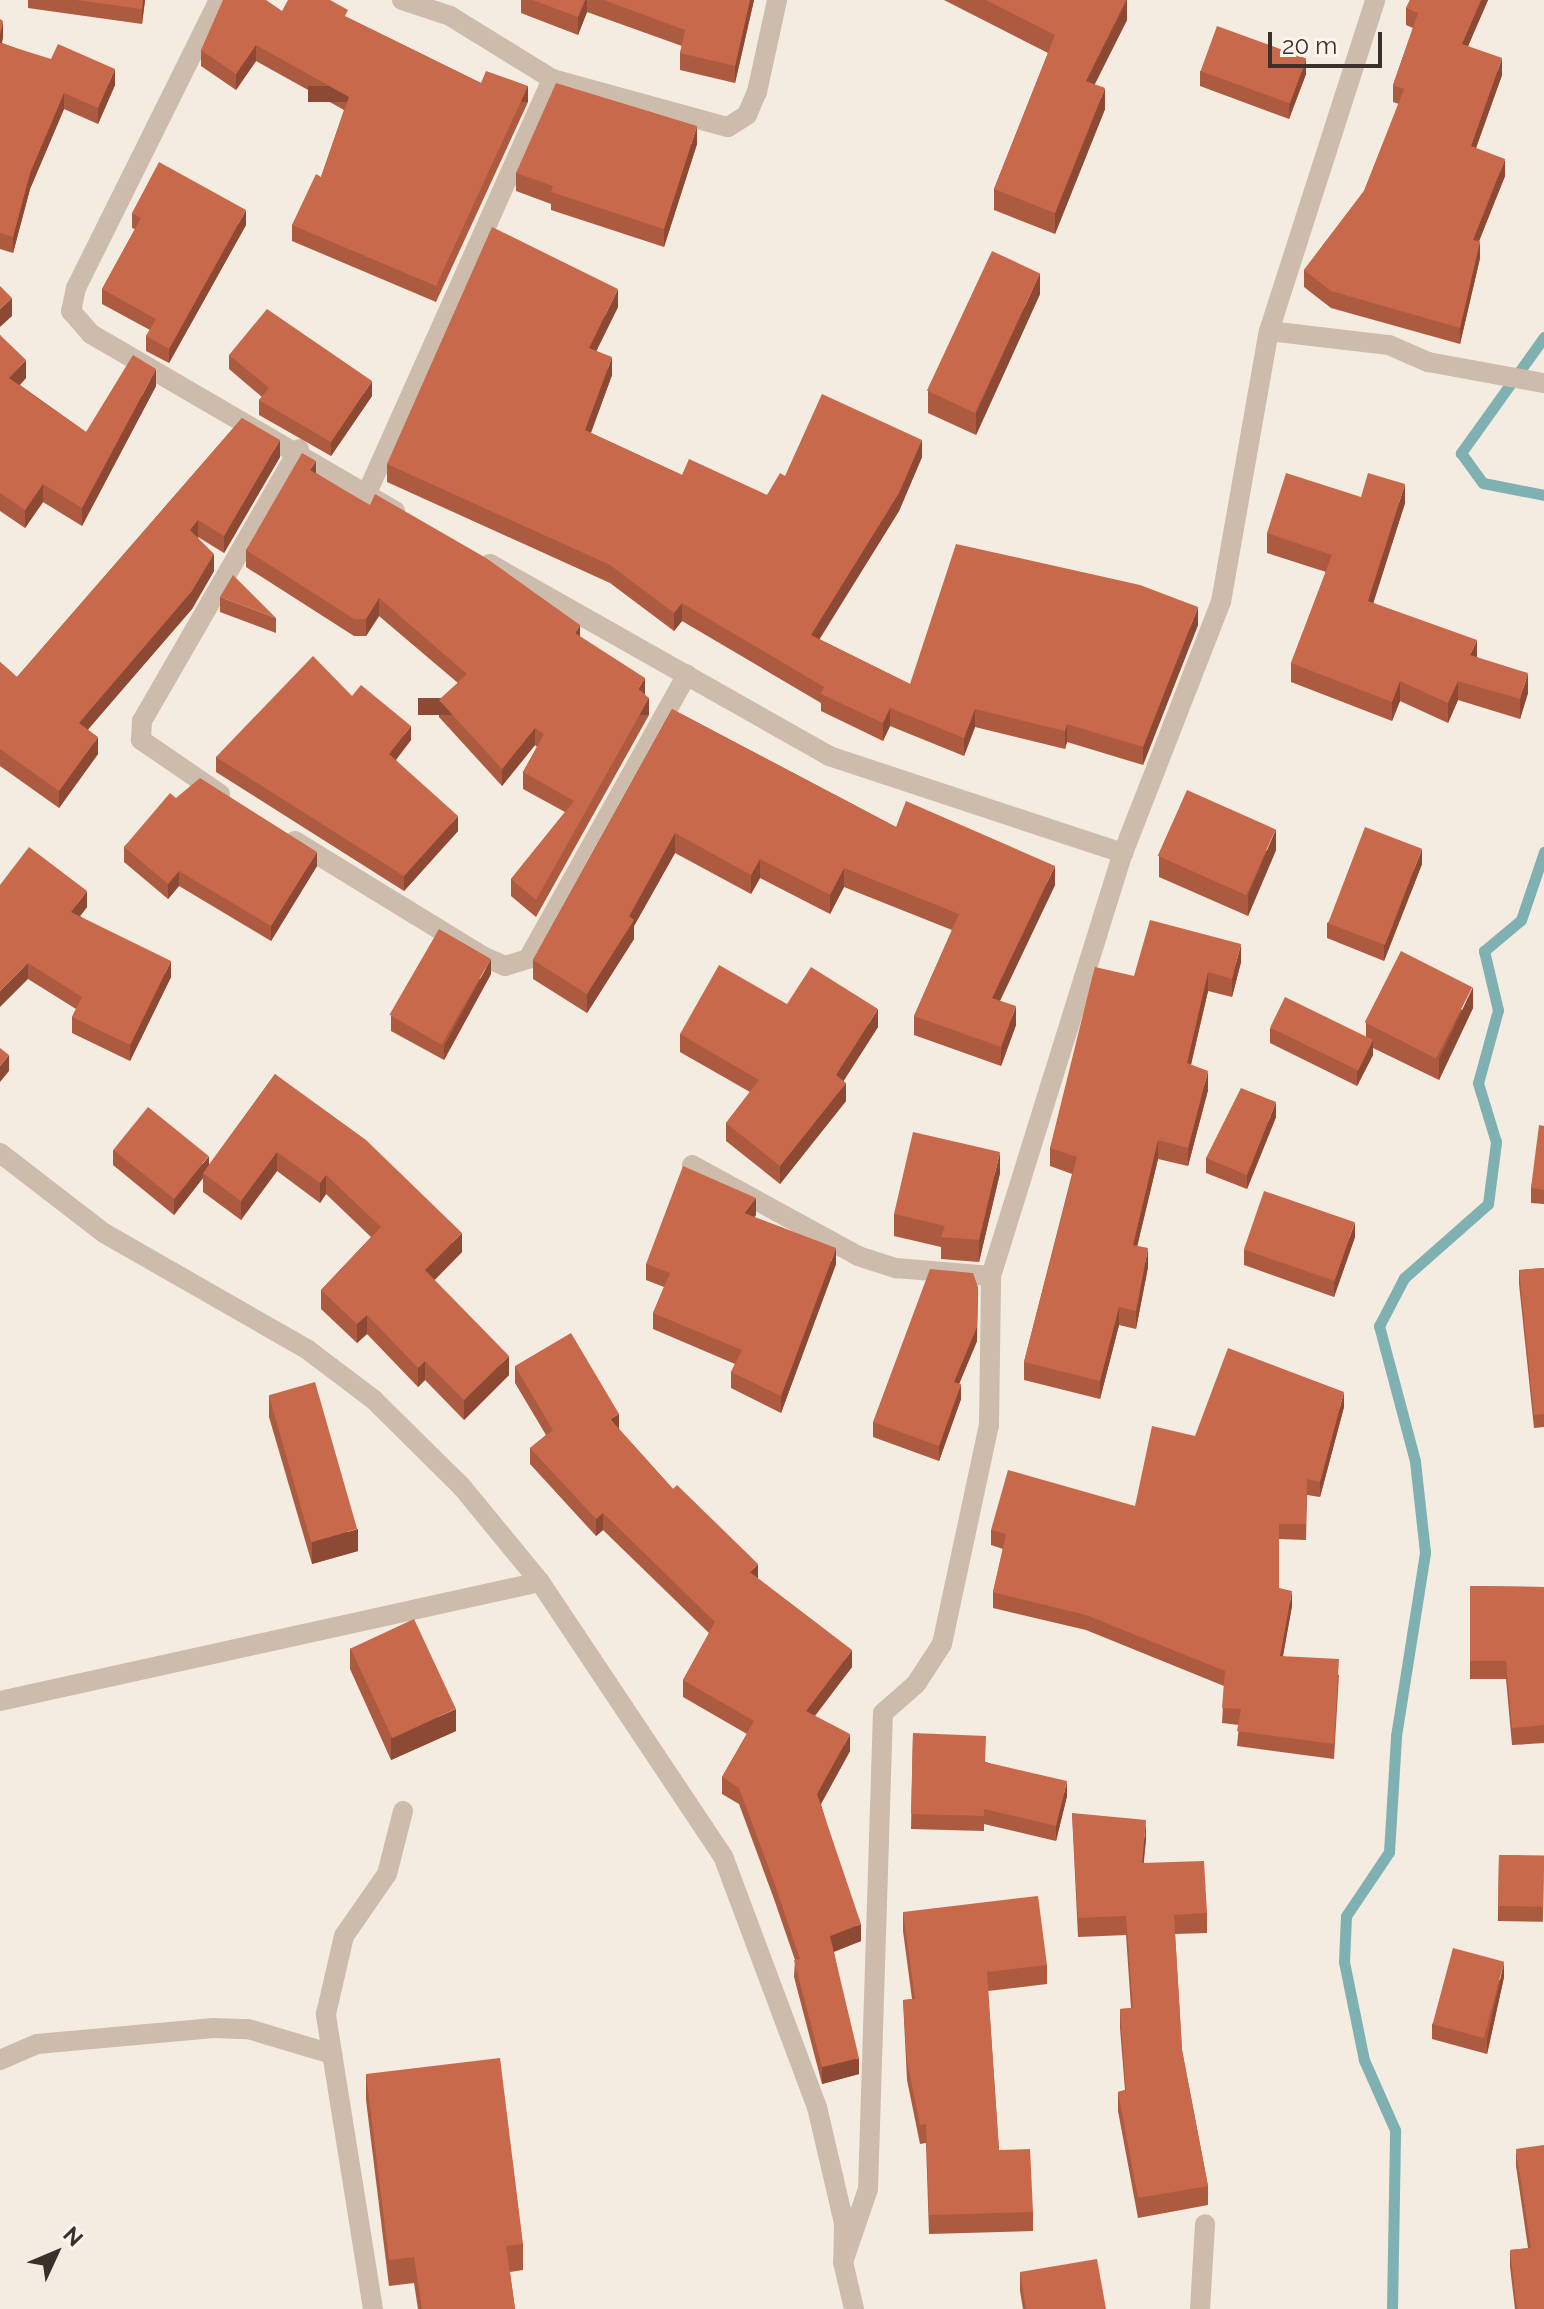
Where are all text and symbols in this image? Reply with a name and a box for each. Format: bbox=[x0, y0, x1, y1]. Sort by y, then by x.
scale bar bbox=[1272, 16, 1386, 66]
text: 20 m bbox=[1282, 31, 1337, 60]
north arrow bbox=[16, 2213, 96, 2293]
text: N bbox=[58, 2221, 88, 2251]

